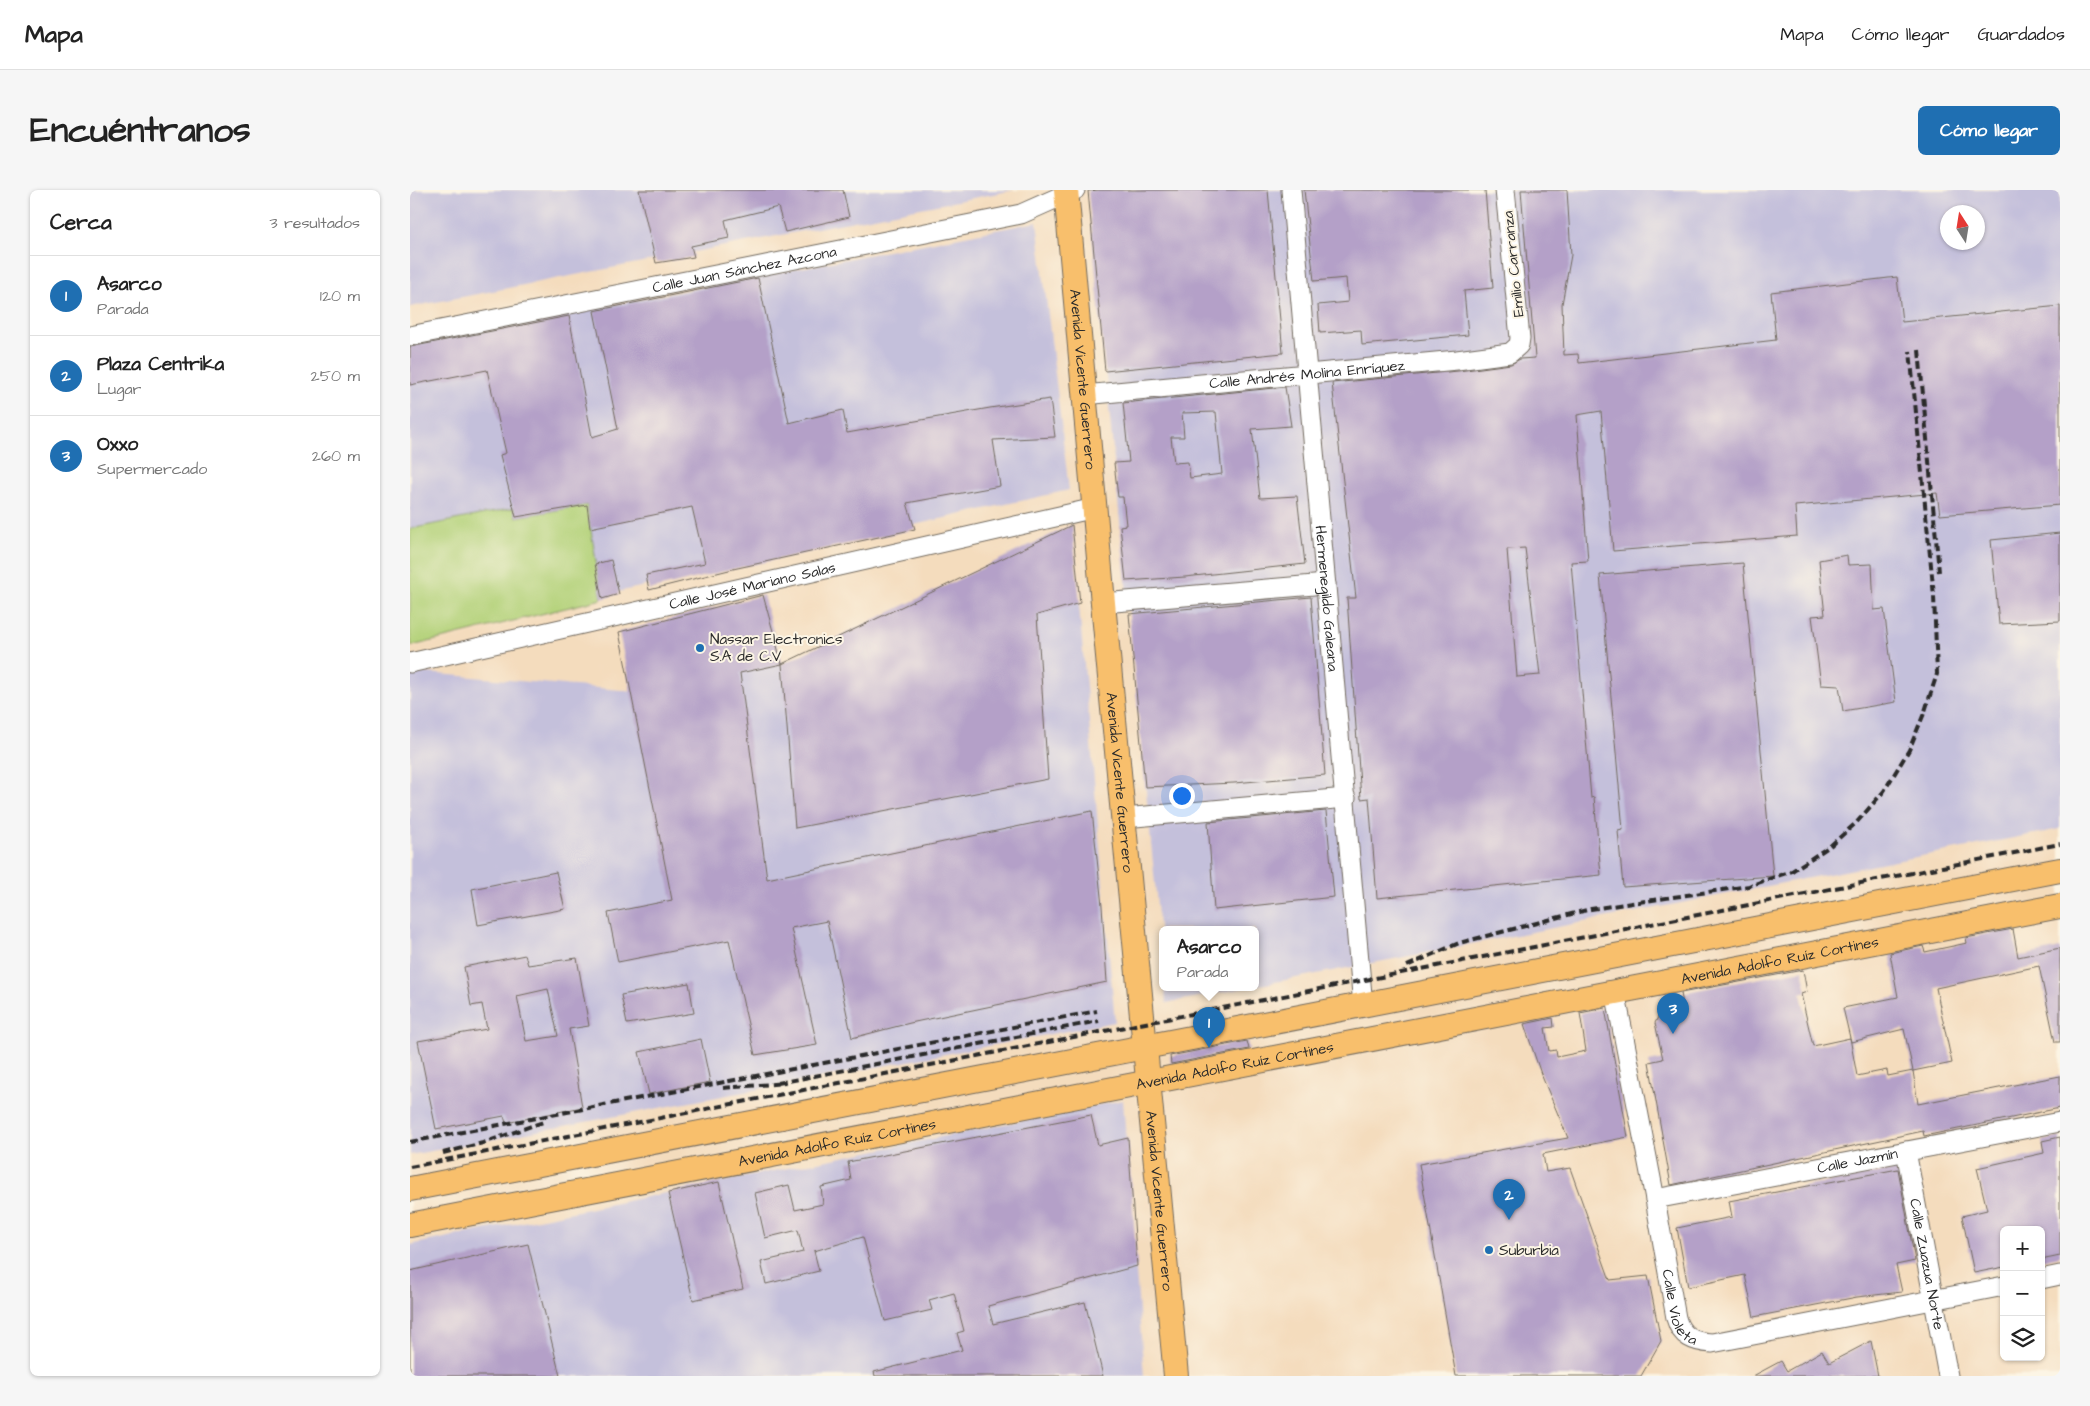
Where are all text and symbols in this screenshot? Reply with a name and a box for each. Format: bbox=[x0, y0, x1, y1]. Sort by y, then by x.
text: Mapa bbox=[25, 18, 83, 52]
text: Mapa bbox=[1780, 22, 1824, 47]
text: Cómo llegar bbox=[1852, 22, 1950, 47]
text: Guardados bbox=[1978, 22, 2065, 47]
text: Encuéntranos bbox=[30, 106, 251, 155]
button: Cómo llegar bbox=[1918, 106, 2060, 155]
north arrow bbox=[1940, 205, 1985, 250]
text: Cerca bbox=[50, 208, 112, 237]
street label: Emilio Carranza bbox=[1497, 209, 1530, 318]
text: 3 resultados bbox=[269, 212, 360, 234]
street label: Calle Juan Sánchez Azcona bbox=[651, 241, 839, 298]
text: Asarco bbox=[97, 271, 162, 298]
text: 1 bbox=[65, 285, 67, 307]
text: 120 m bbox=[320, 285, 360, 307]
street label: Avenida Vicente Guerrero bbox=[1064, 288, 1101, 471]
text: Parada bbox=[97, 298, 149, 320]
text: Plaza Centrika bbox=[97, 351, 224, 378]
street label: Calle Andrés Molina Enríquez bbox=[1208, 355, 1406, 394]
text: 2 bbox=[61, 365, 71, 387]
text: 250 m bbox=[311, 365, 360, 387]
text: Lugar bbox=[97, 378, 141, 400]
text: Oxxo bbox=[97, 431, 138, 458]
text: 3 bbox=[62, 445, 70, 467]
text: 260 m bbox=[312, 445, 360, 467]
text: Supermercado bbox=[97, 458, 207, 480]
street label: Hermenegildo Galeana bbox=[1310, 524, 1343, 673]
street label: Calle José Mariano Salas bbox=[667, 557, 838, 615]
place label: Nassar Electronics S.A de C.V bbox=[710, 629, 843, 667]
marker: Nassar Electronics S.A de C.V bbox=[694, 642, 706, 654]
street label: Avenida Vicente Guerrero bbox=[1100, 691, 1138, 874]
your location bbox=[1169, 783, 1195, 809]
popup bbox=[1159, 926, 1259, 991]
street label: Avenida Adolfo Ruíz Cortines bbox=[1679, 931, 1881, 990]
text: Asarco bbox=[1177, 934, 1241, 961]
text: Parada bbox=[1177, 961, 1228, 983]
pin: 3 bbox=[1657, 993, 1689, 1034]
pin: 1 bbox=[1193, 1007, 1225, 1048]
street label: Avenida Adolfo Ruíz Cortines bbox=[1134, 1037, 1336, 1095]
street label: Avenida Vicente Guerrero bbox=[1140, 1110, 1178, 1292]
street label: Avenida Adolfo Ruíz Cortines bbox=[736, 1113, 938, 1172]
street label: Calle Jazmín bbox=[1815, 1143, 1900, 1179]
pin: 2 bbox=[1493, 1179, 1525, 1220]
street label: Calle Zuazua Norte bbox=[1904, 1197, 1949, 1332]
map controls bbox=[2000, 1226, 2045, 1361]
button: + bbox=[2000, 1226, 2045, 1271]
place label: Suburbia bbox=[1499, 1240, 1559, 1261]
marker: Suburbia bbox=[1483, 1244, 1495, 1256]
street label: Calle Violeta bbox=[1657, 1268, 1701, 1351]
button: − bbox=[2000, 1271, 2045, 1316]
button: layers bbox=[2000, 1316, 2045, 1361]

